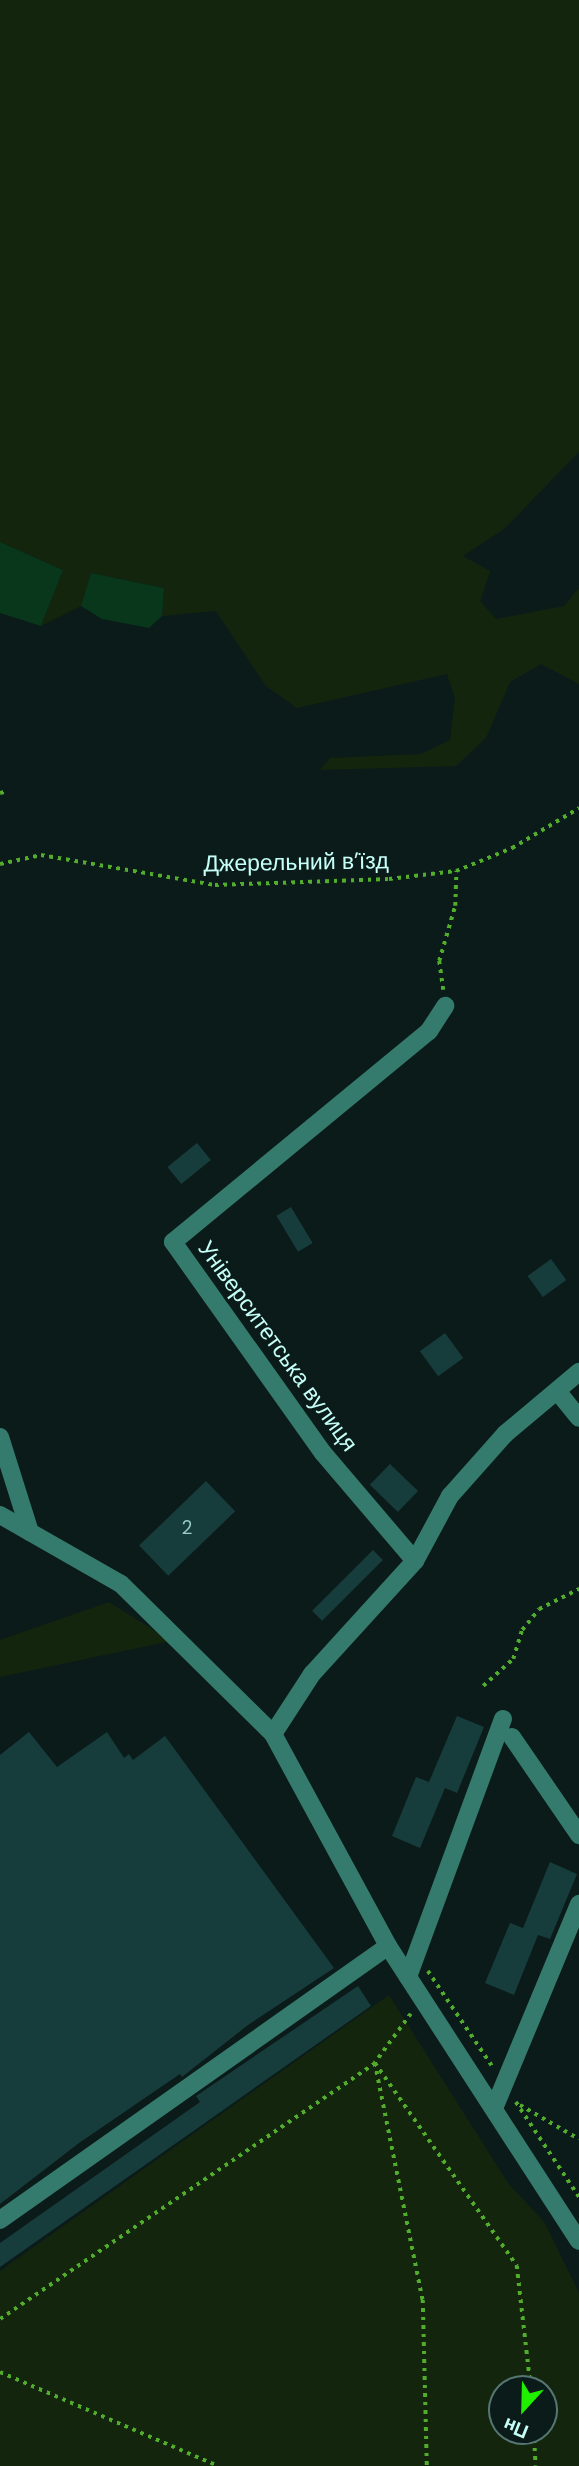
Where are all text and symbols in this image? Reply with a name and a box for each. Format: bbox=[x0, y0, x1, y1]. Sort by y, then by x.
street label: Джерельний в’їзд bbox=[203, 847, 389, 877]
street label: Університетська вулиця bbox=[192, 1235, 364, 1457]
house number: 2 bbox=[182, 1517, 192, 1539]
north arrow bbox=[488, 2375, 558, 2445]
text: Пн bbox=[499, 2412, 532, 2444]

